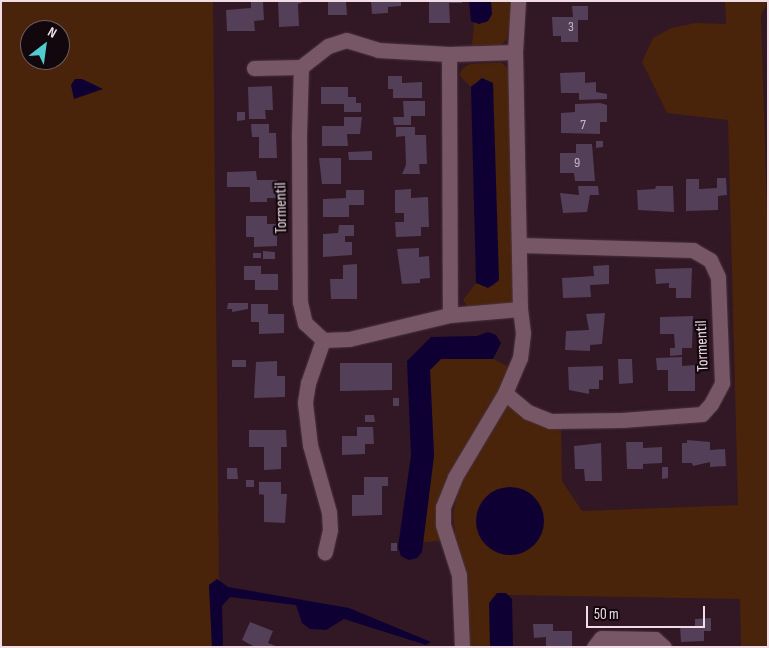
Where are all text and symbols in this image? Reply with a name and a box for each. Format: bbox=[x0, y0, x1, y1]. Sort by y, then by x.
house number: 3 bbox=[568, 19, 574, 35]
north arrow bbox=[20, 20, 70, 70]
text: N bbox=[45, 23, 60, 42]
house number: 7 bbox=[580, 117, 586, 133]
house number: 9 bbox=[574, 155, 580, 171]
street label: Tormentil bbox=[272, 182, 292, 234]
street label: Tormentil bbox=[693, 320, 713, 372]
scale bar bbox=[589, 596, 708, 628]
text: 50 m bbox=[594, 605, 619, 624]

